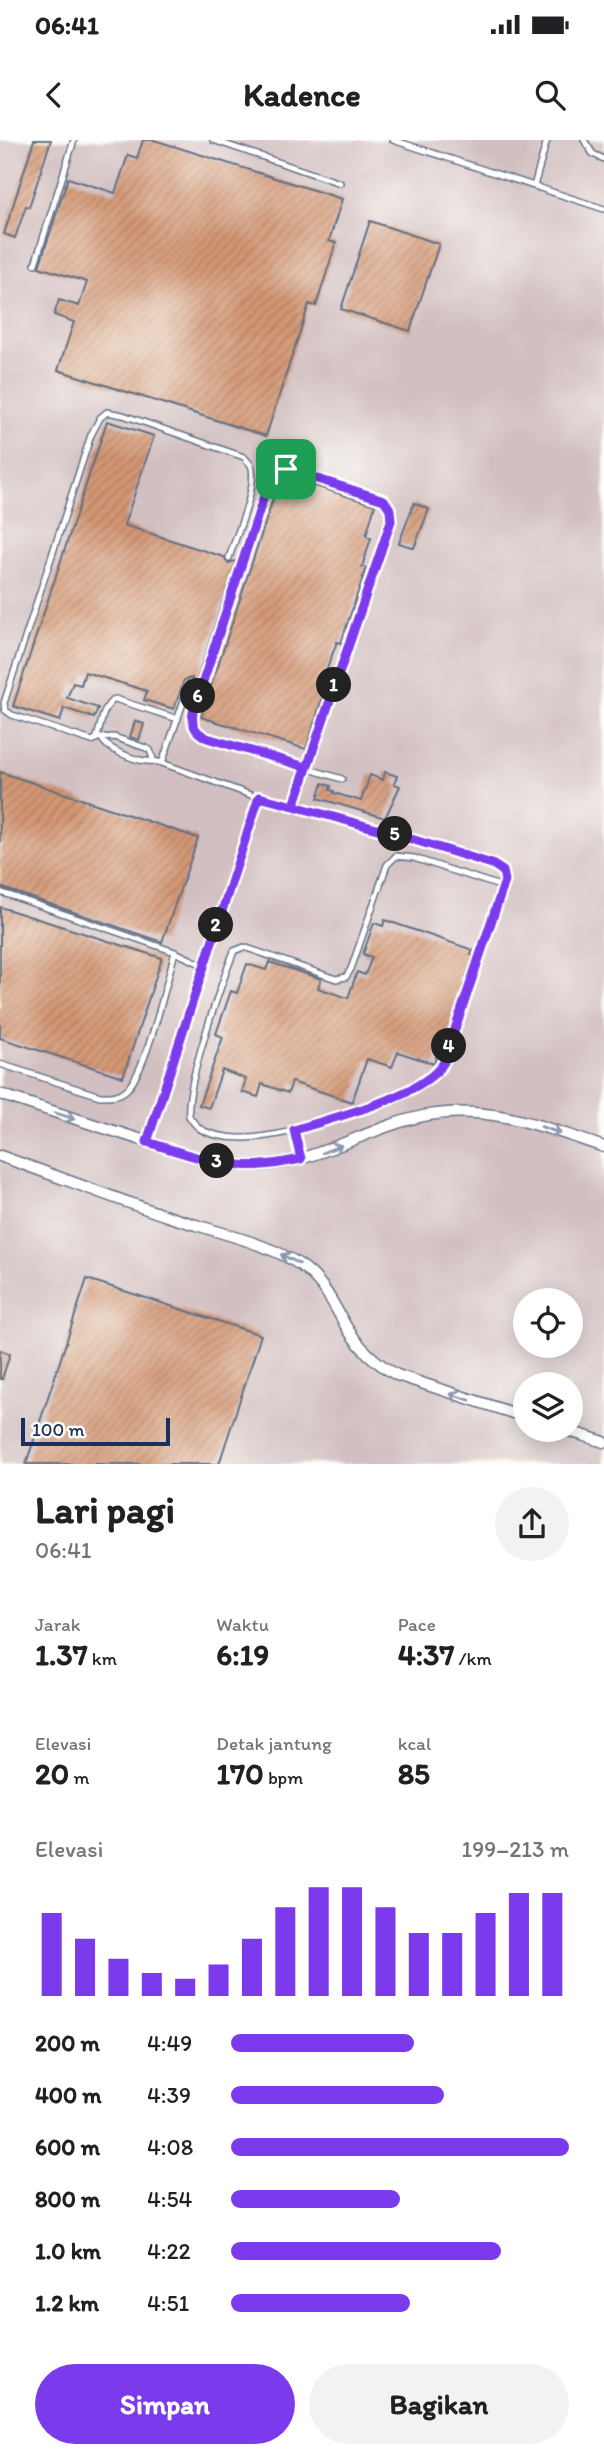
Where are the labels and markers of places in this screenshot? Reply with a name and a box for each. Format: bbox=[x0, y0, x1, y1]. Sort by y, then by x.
pin bbox=[256, 439, 316, 499]
pin: 1 bbox=[316, 668, 352, 702]
pin: 6 bbox=[180, 678, 216, 714]
pin: 5 bbox=[378, 816, 412, 852]
pin: 2 bbox=[198, 908, 234, 942]
pin: 4 bbox=[432, 1028, 466, 1063]
pin: 3 bbox=[200, 1144, 234, 1178]

